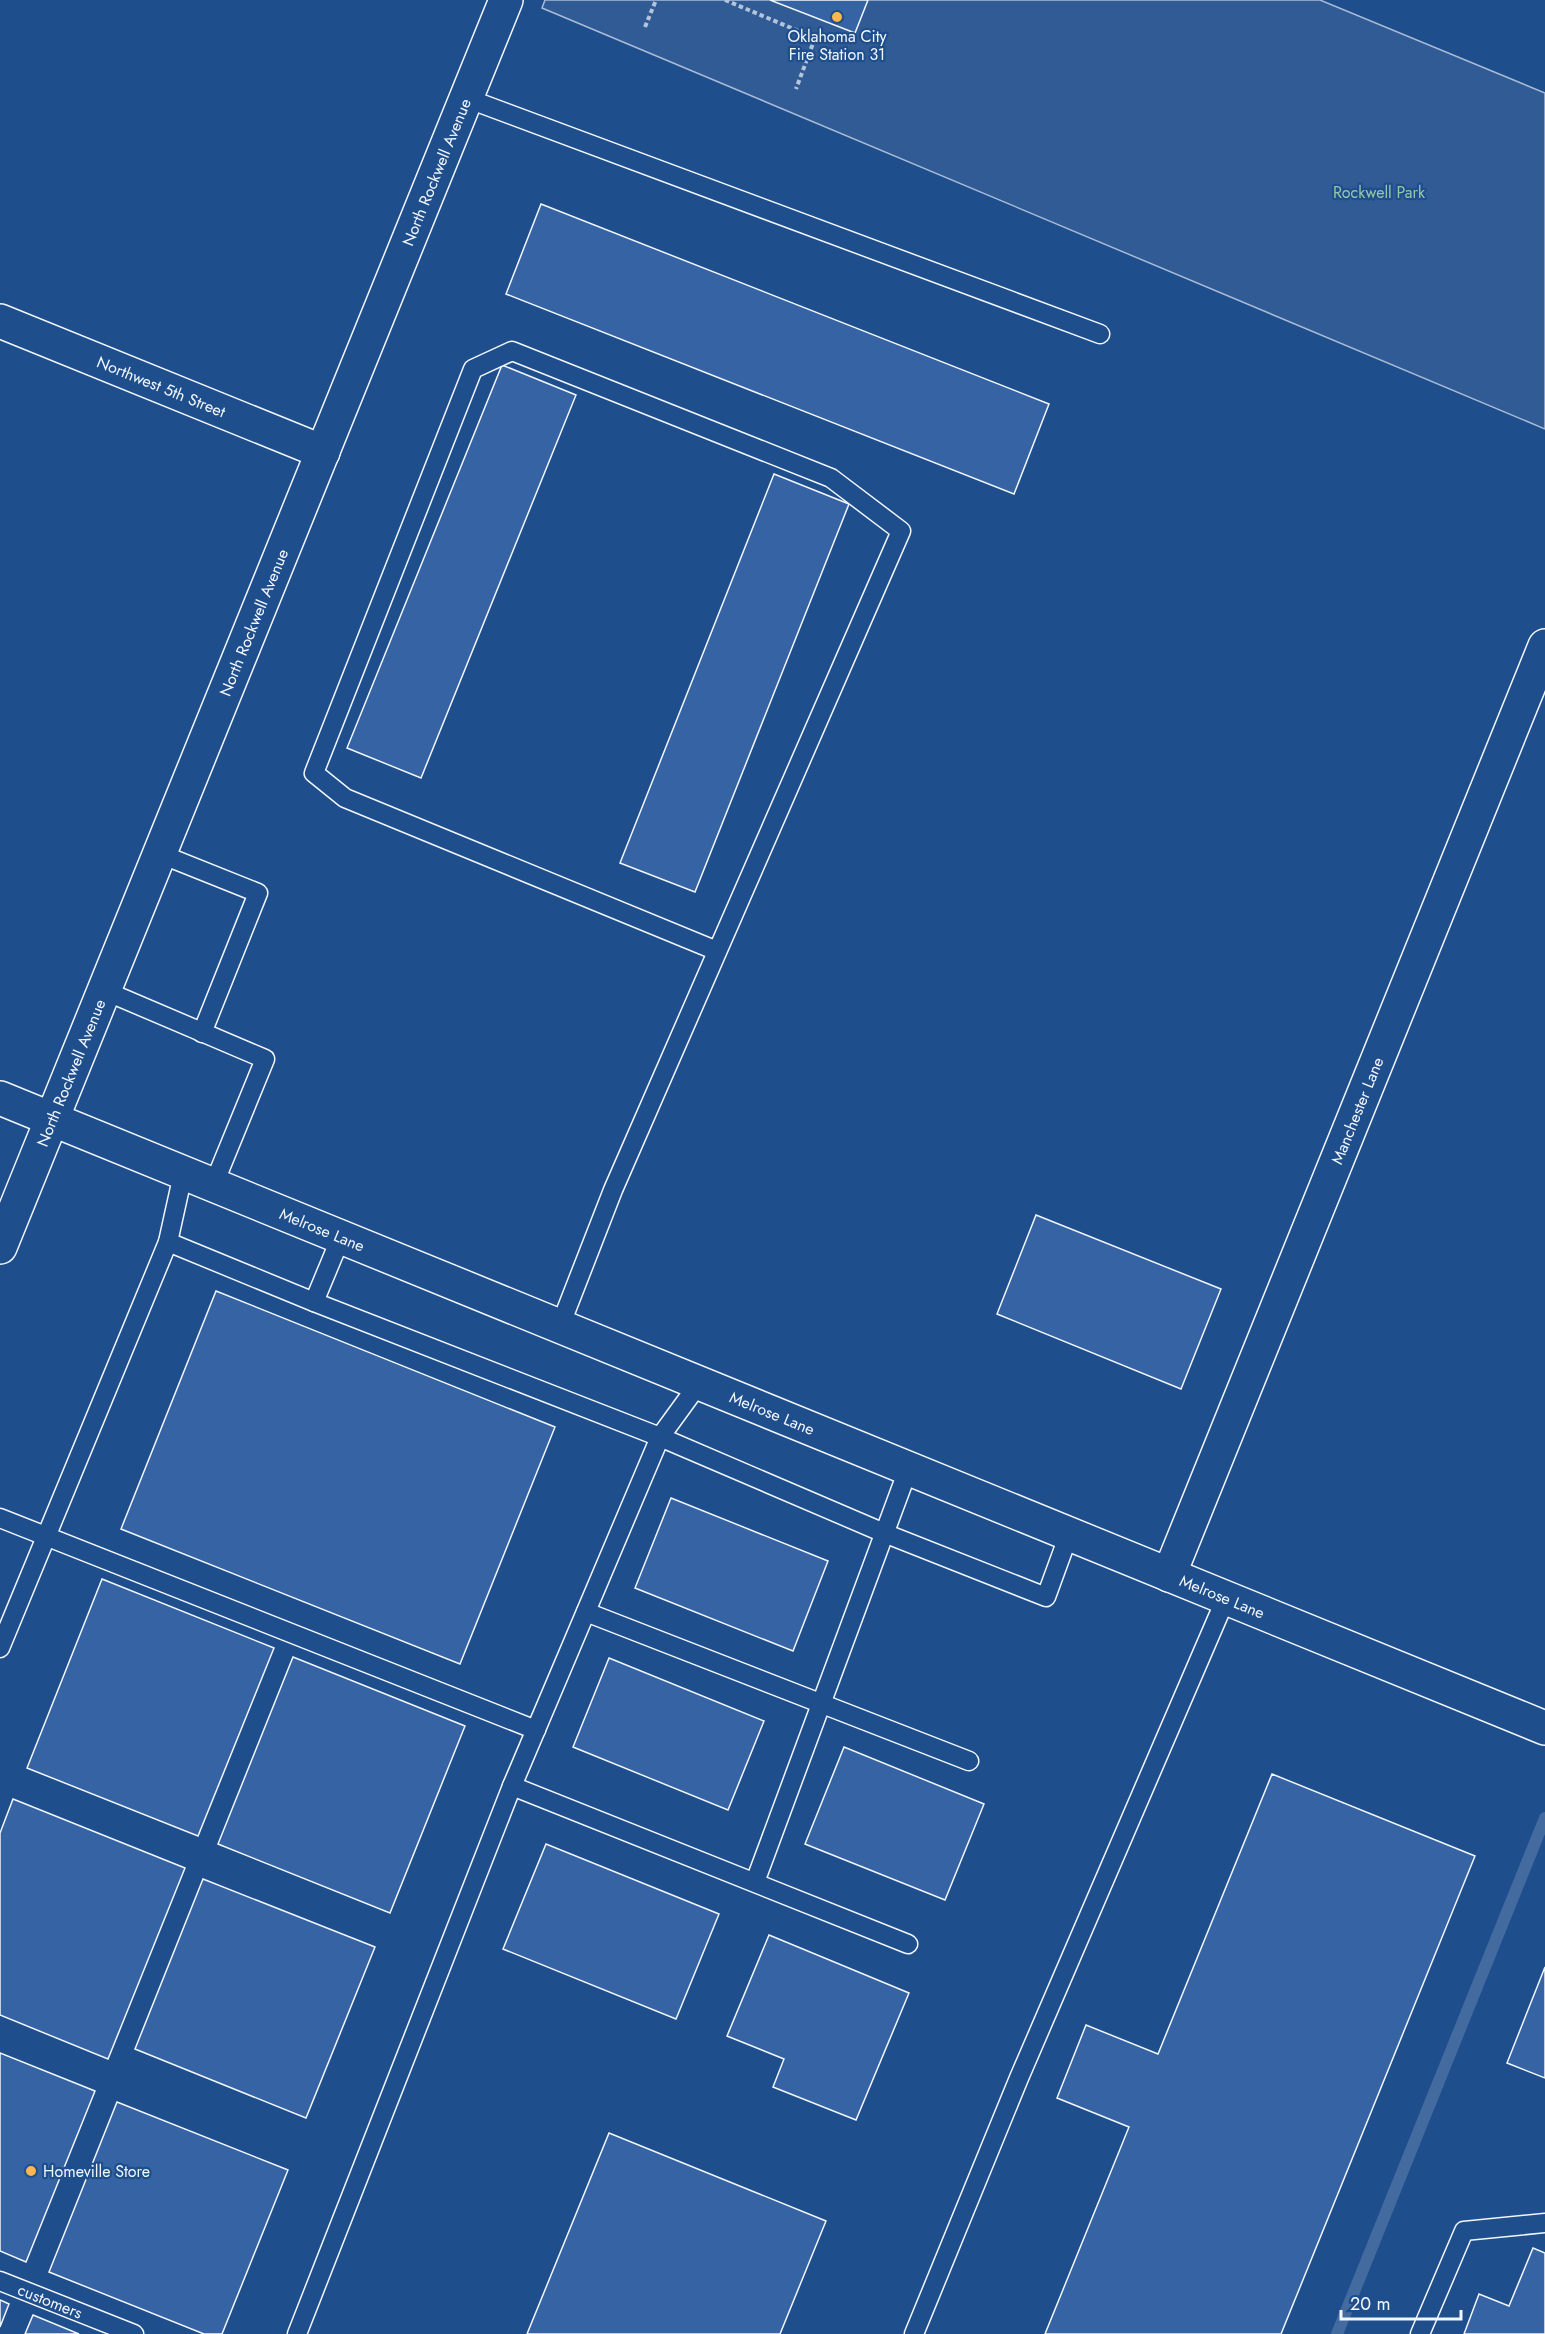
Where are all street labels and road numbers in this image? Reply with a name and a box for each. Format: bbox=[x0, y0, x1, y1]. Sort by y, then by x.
street label: North Rockwell Avenue bbox=[396, 95, 476, 249]
street label: Northwest 5th Street bbox=[93, 350, 229, 423]
street label: North Rockwell Avenue bbox=[213, 545, 294, 700]
street label: North Rockwell Avenue bbox=[30, 996, 111, 1150]
street label: Manchester Lane bbox=[1325, 1054, 1389, 1168]
street label: Melrose Lane bbox=[276, 1202, 368, 1257]
street label: Melrose Lane bbox=[726, 1385, 818, 1441]
street label: Melrose Lane bbox=[1176, 1569, 1268, 1624]
street label: customers bbox=[14, 2278, 86, 2324]

